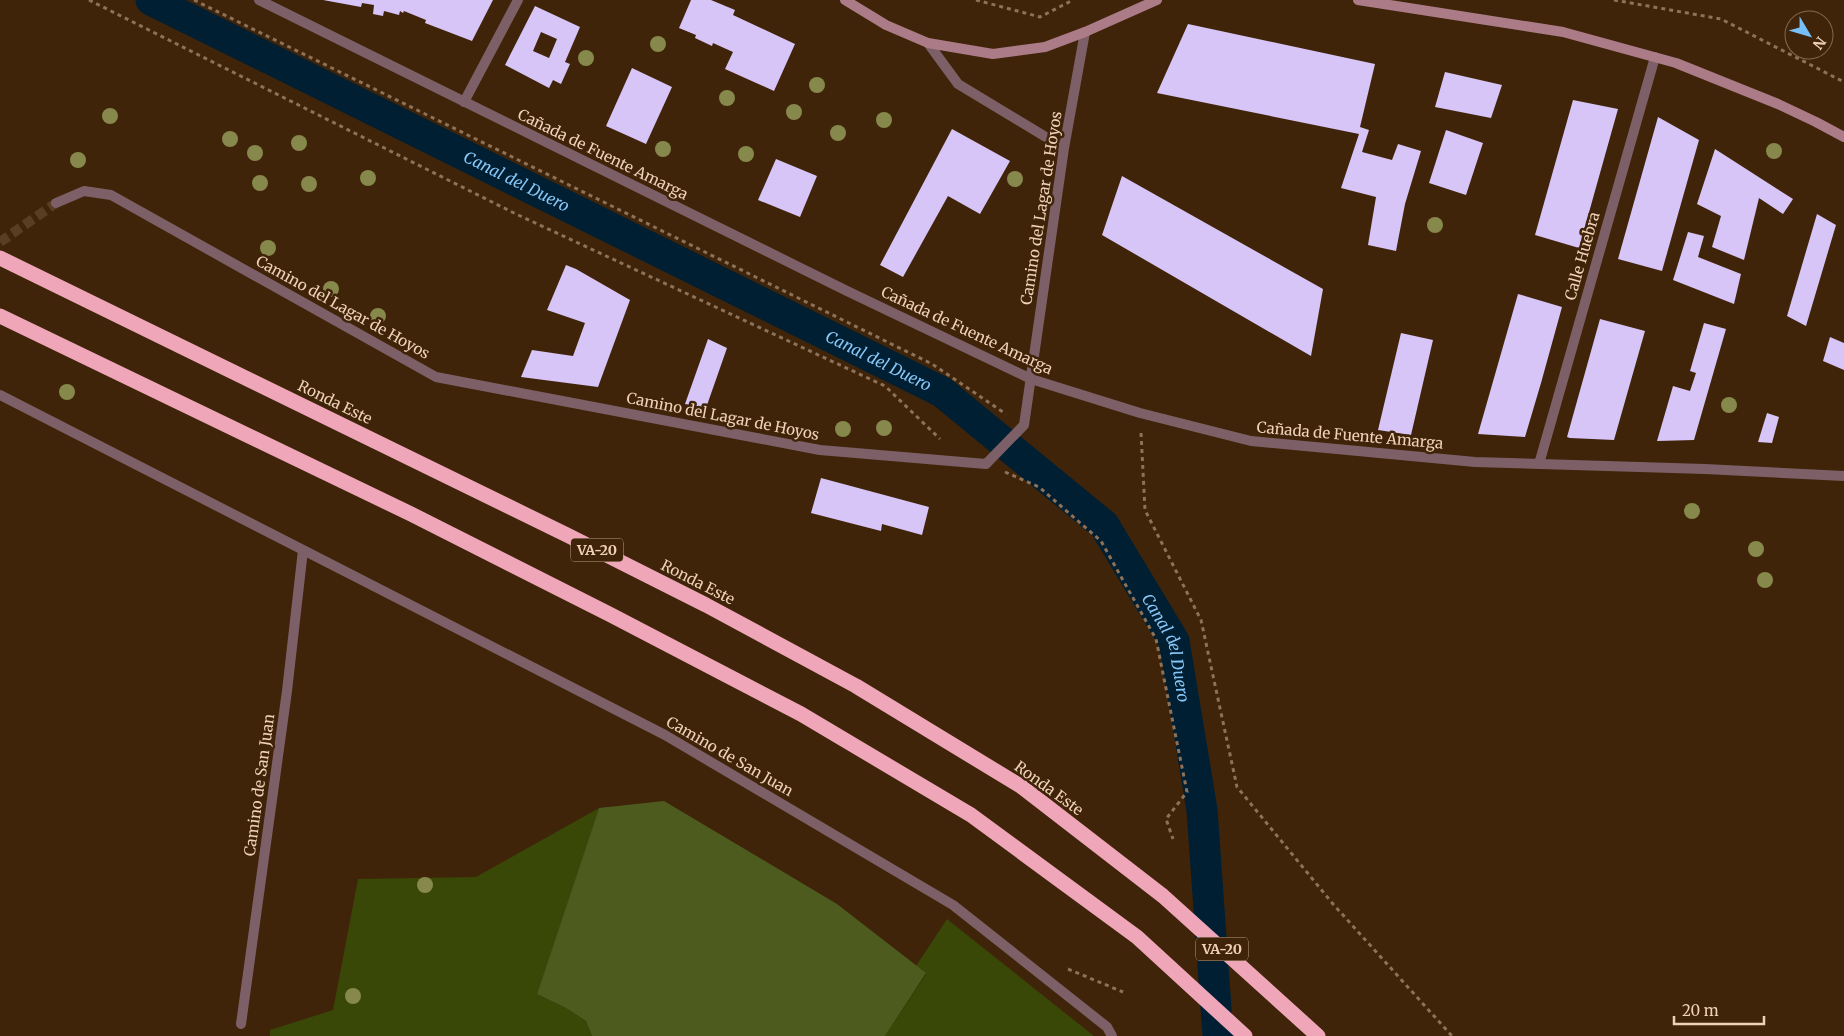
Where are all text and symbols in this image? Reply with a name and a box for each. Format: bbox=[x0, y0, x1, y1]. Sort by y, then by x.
north arrow bbox=[1784, 10, 1834, 60]
text: N bbox=[1809, 33, 1830, 53]
street label: Cañada de Fuente Amarga bbox=[515, 104, 691, 204]
street label: Camino del Lagar de Hoyos bbox=[1016, 110, 1066, 306]
water label: Canal del Duero bbox=[460, 147, 573, 216]
street label: Calle Huebra bbox=[1560, 210, 1604, 302]
street label: Camino del Lagar de Hoyos bbox=[253, 251, 433, 363]
street label: Cañada de Fuente Amarga bbox=[878, 282, 1056, 378]
water label: Canal del Duero bbox=[822, 326, 935, 395]
street label: Ronda Este bbox=[295, 376, 375, 428]
street label: Camino del Lagar de Hoyos bbox=[625, 388, 821, 444]
street label: Cañada de Fuente Amarga bbox=[1256, 417, 1444, 453]
road number: VA-20 bbox=[571, 538, 623, 562]
street label: Ronda Este bbox=[658, 555, 738, 609]
water label: Canal del Duero bbox=[1138, 590, 1194, 704]
street label: Camino de San Juan bbox=[663, 712, 797, 800]
street label: Camino de San Juan bbox=[240, 713, 278, 857]
street label: Ronda Este bbox=[1011, 757, 1087, 819]
road number: VA-20 bbox=[1196, 938, 1248, 961]
scale bar bbox=[1674, 994, 1764, 1026]
text: 20 m bbox=[1682, 1001, 1719, 1020]

